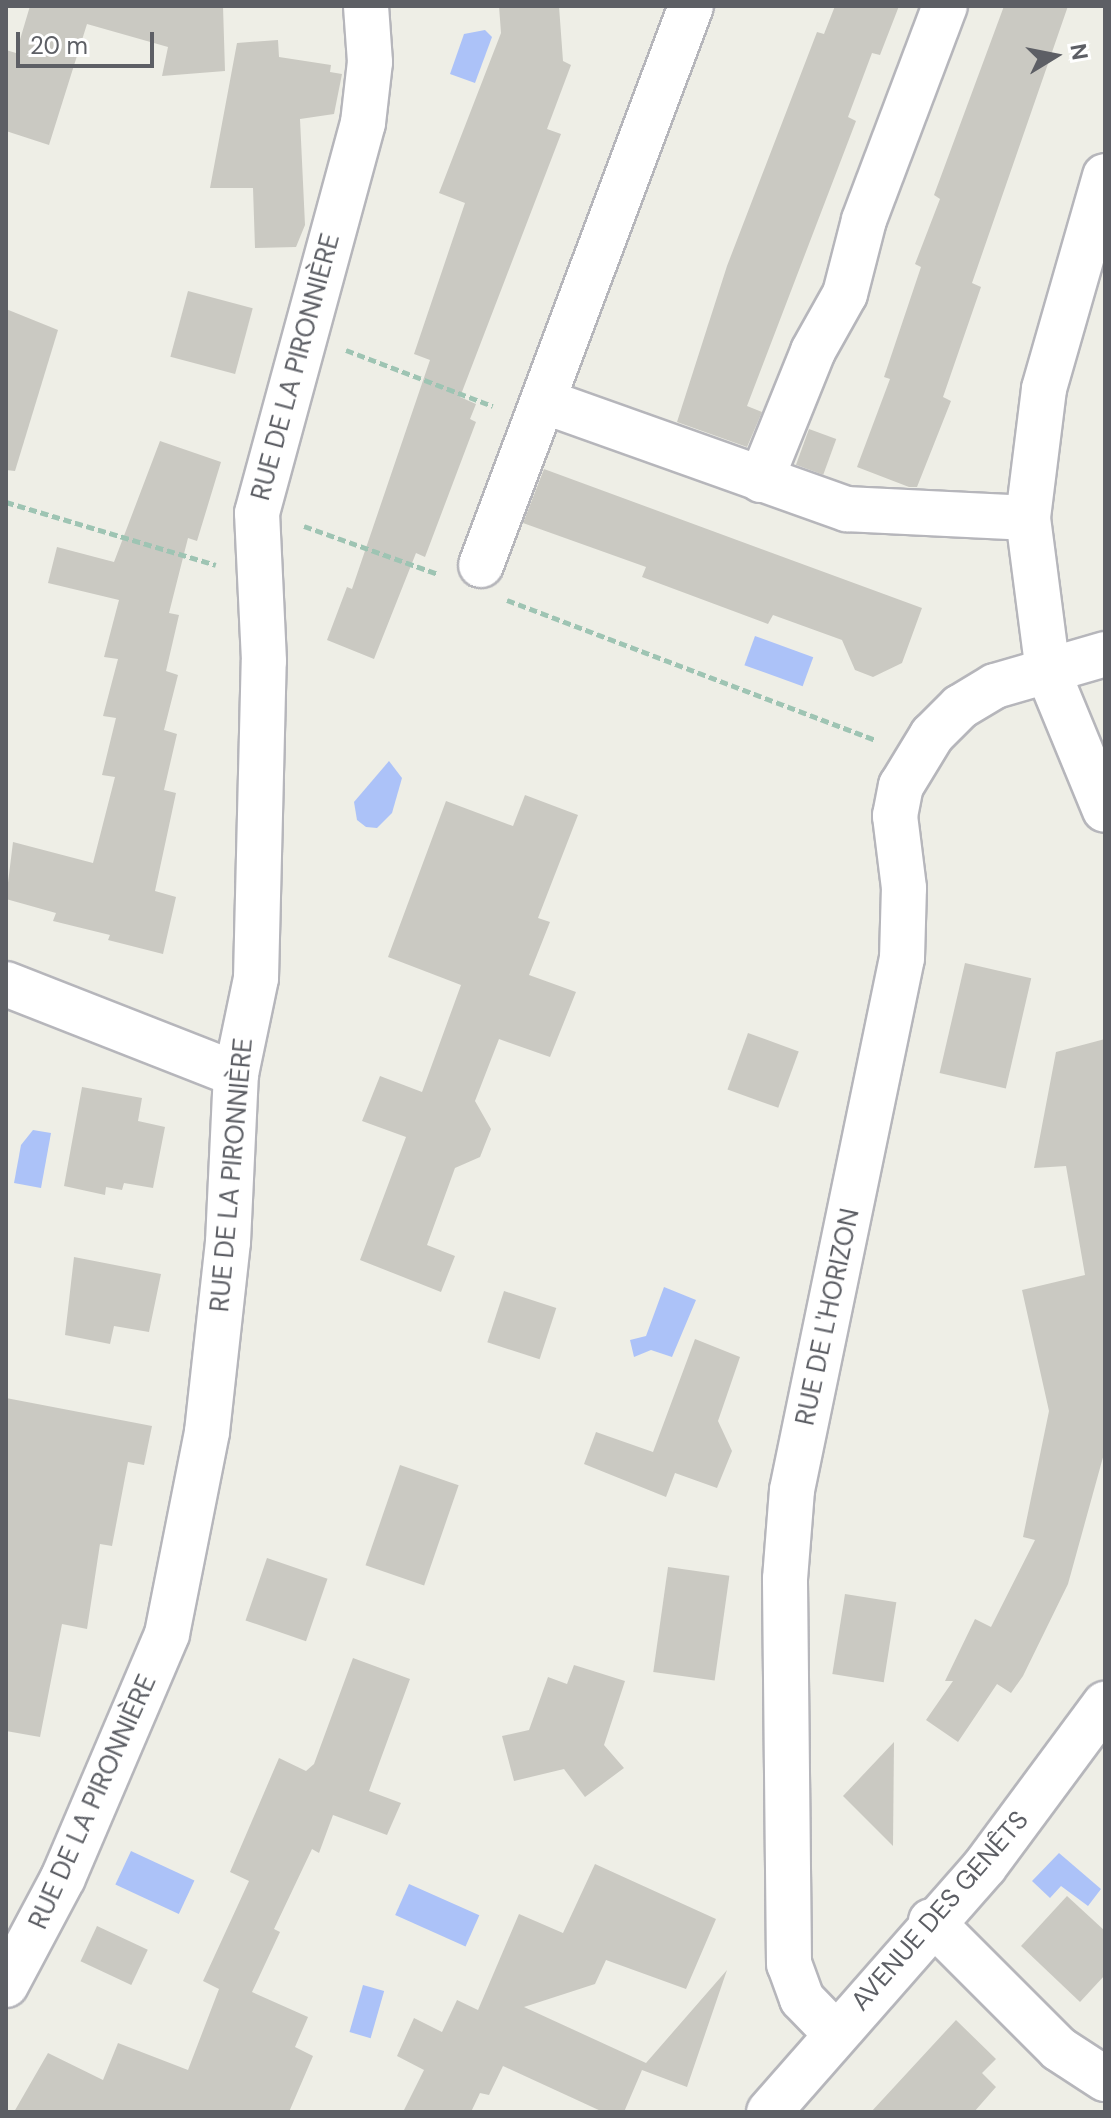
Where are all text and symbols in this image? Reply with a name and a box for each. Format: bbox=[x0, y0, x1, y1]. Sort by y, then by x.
scale bar bbox=[20, 16, 158, 66]
north arrow bbox=[1015, 16, 1095, 96]
text: 20 m bbox=[30, 30, 88, 61]
text: N bbox=[1063, 41, 1095, 62]
street label: RUE DE LA PIRONNIÈRE bbox=[245, 230, 347, 504]
street label: RUE DE LA PIRONNIÈRE bbox=[204, 1037, 260, 1313]
street label: RUE DE L'HORIZON bbox=[790, 1206, 866, 1428]
street label: RUE DE LA PIRONNIÈRE bbox=[23, 1670, 163, 1934]
street label: AVENUE DES GENÊTS bbox=[845, 1805, 1035, 2017]

